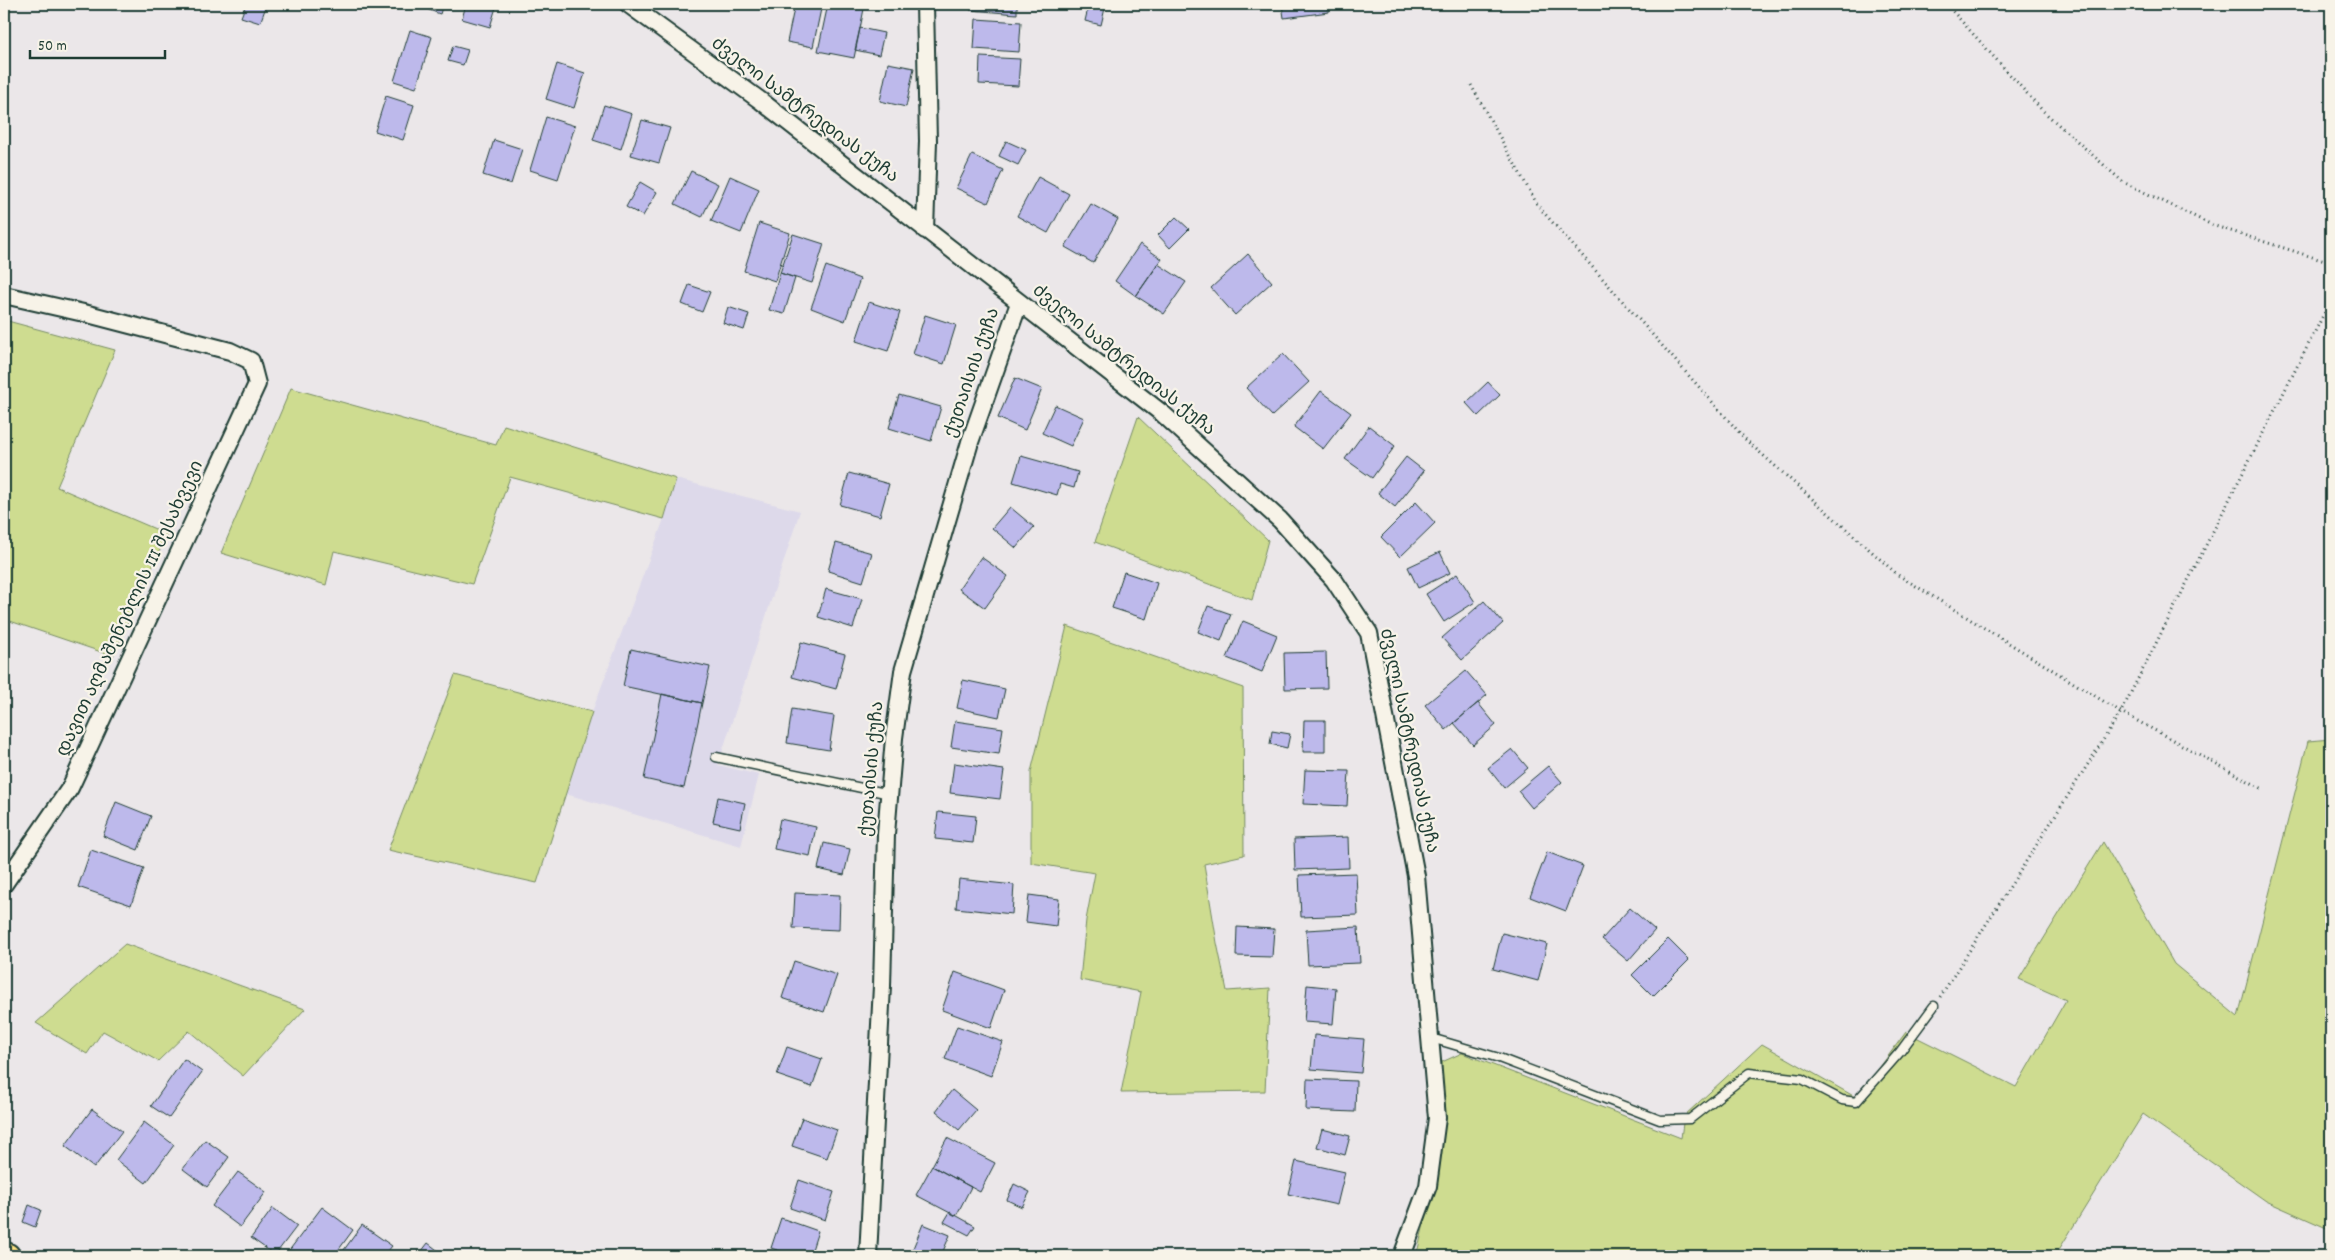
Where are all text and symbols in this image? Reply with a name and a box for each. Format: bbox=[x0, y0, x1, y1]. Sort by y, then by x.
scale bar bbox=[30, 28, 165, 60]
street label: ძველი სამტრედიას ქუჩა bbox=[705, 32, 903, 190]
text: 50 m bbox=[38, 36, 67, 58]
street label: ძველი სამტრედიას ქუჩა bbox=[1026, 279, 1220, 443]
street label: ქუთაისის ქუჩა bbox=[939, 305, 1007, 441]
street label: დავით აღმაშენებლის III შესახვევი bbox=[51, 457, 211, 761]
street label: ძველი სამტრედიას ქუჩა bbox=[1372, 626, 1444, 856]
street label: ქუთაისის ქუჩა bbox=[855, 700, 891, 838]

